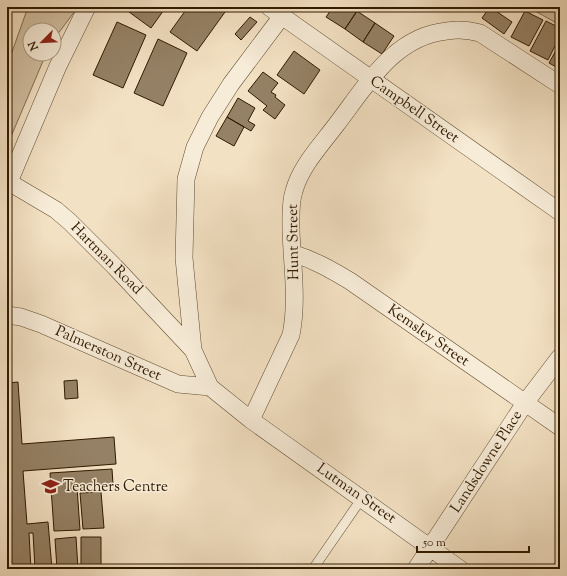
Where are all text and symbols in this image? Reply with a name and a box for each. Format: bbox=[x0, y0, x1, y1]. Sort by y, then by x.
north arrow bbox=[22, 22, 62, 62]
text: N bbox=[25, 38, 43, 54]
street label: Campbell Street bbox=[365, 71, 463, 149]
street label: Hunt Street bbox=[283, 204, 305, 280]
street label: Hartman Road bbox=[65, 218, 147, 300]
street label: Kemsley Street bbox=[383, 300, 473, 372]
street label: Palmerston Street bbox=[52, 321, 164, 387]
street label: Landsdowne Place bbox=[446, 407, 528, 517]
street label: Lutman Street bbox=[312, 459, 400, 529]
school or university icon: Teachers Centre bbox=[40, 477, 60, 497]
place label: Teachers Centre bbox=[63, 477, 168, 498]
scale bar bbox=[417, 528, 529, 554]
text: 50 m bbox=[422, 534, 446, 552]

